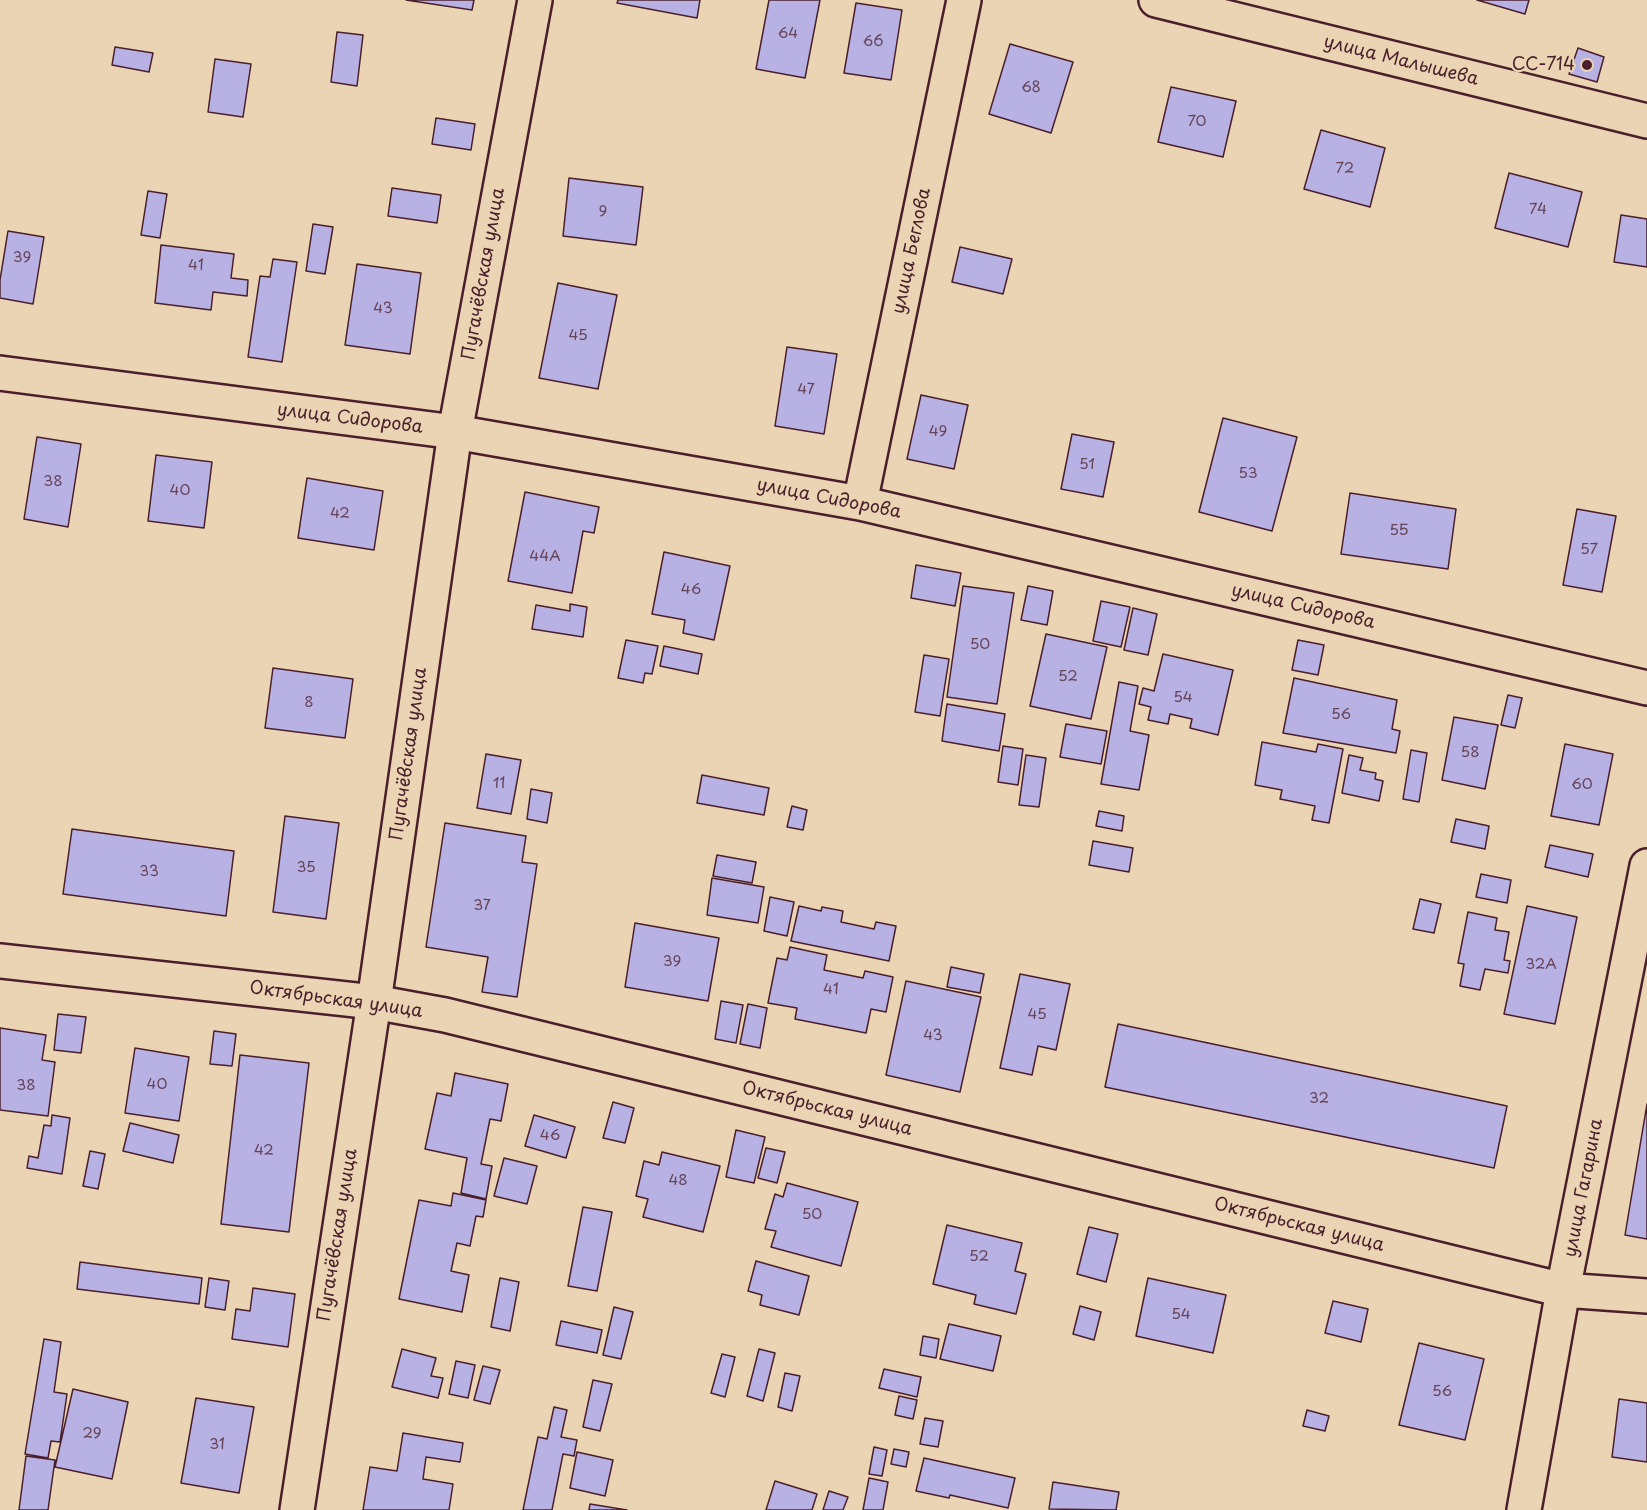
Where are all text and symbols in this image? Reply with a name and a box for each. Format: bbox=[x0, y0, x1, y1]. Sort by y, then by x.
house number: 64 bbox=[778, 25, 798, 43]
street label: улица Малышева bbox=[1321, 31, 1481, 91]
house number: 66 bbox=[863, 33, 883, 51]
place label: СС-714 bbox=[1512, 54, 1575, 76]
marker: СС-714 bbox=[1580, 58, 1594, 72]
house number: 68 bbox=[1021, 79, 1041, 97]
house number: 70 bbox=[1187, 113, 1207, 131]
house number: 72 bbox=[1336, 160, 1354, 178]
street label: Пугачёвская улица bbox=[458, 186, 510, 362]
street label: улица Беглова bbox=[888, 186, 936, 316]
house number: 74 bbox=[1529, 201, 1547, 219]
house number: 9 bbox=[599, 203, 607, 221]
house number: 39 bbox=[13, 249, 31, 267]
house number: 41 bbox=[188, 257, 204, 275]
house number: 43 bbox=[373, 300, 393, 318]
house number: 45 bbox=[568, 327, 588, 345]
house number: 47 bbox=[797, 381, 815, 399]
street label: улица Сидорова bbox=[276, 399, 424, 439]
house number: 49 bbox=[929, 423, 947, 441]
house number: 51 bbox=[1079, 456, 1095, 474]
house number: 53 bbox=[1238, 465, 1258, 483]
house number: 38 bbox=[43, 473, 63, 491]
street label: улица Сидорова bbox=[755, 474, 903, 524]
house number: 40 bbox=[170, 482, 190, 500]
house number: 42 bbox=[330, 505, 350, 523]
house number: 55 bbox=[1389, 522, 1409, 540]
house number: 57 bbox=[1580, 541, 1598, 559]
house number: 44А bbox=[529, 548, 561, 566]
street label: улица Сидорова bbox=[1229, 580, 1377, 634]
house number: 46 bbox=[681, 581, 701, 599]
house number: 50 bbox=[970, 636, 990, 654]
street label: Пугачёвская улица bbox=[386, 666, 432, 842]
house number: 52 bbox=[1058, 668, 1078, 686]
house number: 54 bbox=[1173, 689, 1193, 707]
house number: 8 bbox=[304, 694, 314, 712]
house number: 56 bbox=[1331, 706, 1351, 724]
house number: 58 bbox=[1460, 744, 1480, 762]
house number: 11 bbox=[493, 775, 505, 793]
house number: 60 bbox=[1571, 776, 1593, 794]
house number: 35 bbox=[296, 859, 316, 877]
house number: 33 bbox=[139, 863, 159, 881]
house number: 37 bbox=[473, 897, 491, 915]
house number: 39 bbox=[663, 953, 681, 971]
house number: 32А bbox=[1525, 956, 1557, 974]
street label: Октябрьская улица bbox=[248, 977, 424, 1023]
house number: 41 bbox=[823, 981, 839, 999]
house number: 45 bbox=[1027, 1006, 1047, 1024]
house number: 43 bbox=[923, 1027, 943, 1045]
house number: 40 bbox=[147, 1076, 167, 1094]
house number: 38 bbox=[16, 1077, 36, 1095]
street label: Октябрьская улица bbox=[740, 1077, 914, 1141]
house number: 32 bbox=[1309, 1090, 1329, 1108]
street label: улица Гагарина bbox=[1560, 1117, 1608, 1259]
house number: 46 bbox=[540, 1127, 560, 1145]
house number: 42 bbox=[254, 1142, 274, 1160]
street label: Пугачёвская улица bbox=[314, 1147, 362, 1323]
house number: 48 bbox=[668, 1172, 688, 1190]
street label: Октябрьская улица bbox=[1212, 1193, 1386, 1257]
house number: 50 bbox=[802, 1206, 822, 1224]
house number: 52 bbox=[969, 1248, 989, 1266]
house number: 54 bbox=[1171, 1306, 1191, 1324]
house number: 56 bbox=[1432, 1383, 1452, 1401]
house number: 29 bbox=[82, 1425, 102, 1443]
house number: 31 bbox=[209, 1436, 225, 1454]

